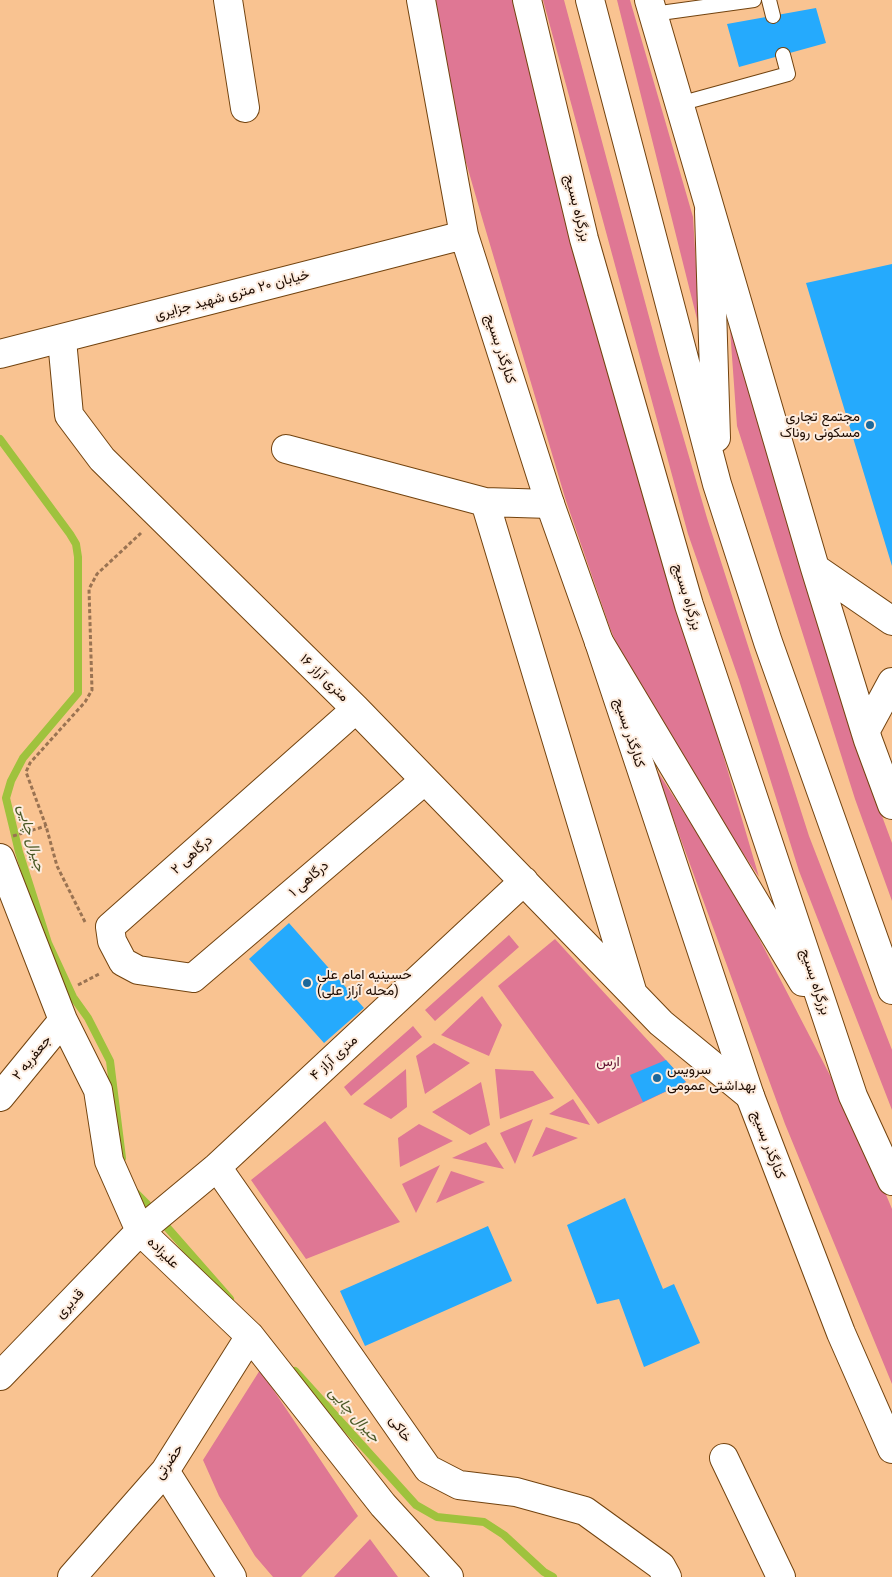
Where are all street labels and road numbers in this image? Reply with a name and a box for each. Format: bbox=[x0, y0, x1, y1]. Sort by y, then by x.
street label: بزرگراه بسیج bbox=[561, 173, 593, 243]
street label: خیابان ۲۰ متری شهید جزایری bbox=[153, 266, 311, 324]
street label: کنارگذر بسیج bbox=[481, 312, 519, 386]
street label: بزرگراه بسیج bbox=[669, 562, 705, 632]
street label: ۱۶ متری آراز bbox=[296, 651, 352, 705]
street label: کنارگذر بسیج bbox=[610, 696, 648, 770]
street label: درگاهی ۲ bbox=[168, 832, 216, 878]
street label: درگاهی ۱ bbox=[286, 857, 332, 901]
street label: بزرگراه بسیج bbox=[796, 947, 834, 1017]
street label: جعفریه ۲ bbox=[9, 1032, 55, 1084]
street label: ۴ متری آراز bbox=[307, 1032, 361, 1084]
street label: کنارگذر بسیج bbox=[747, 1108, 789, 1182]
street label: علیزاده bbox=[143, 1234, 183, 1272]
street label: قدیری bbox=[52, 1286, 88, 1322]
street label: خاکی bbox=[385, 1413, 415, 1445]
street label: حضرتی bbox=[151, 1441, 187, 1483]

